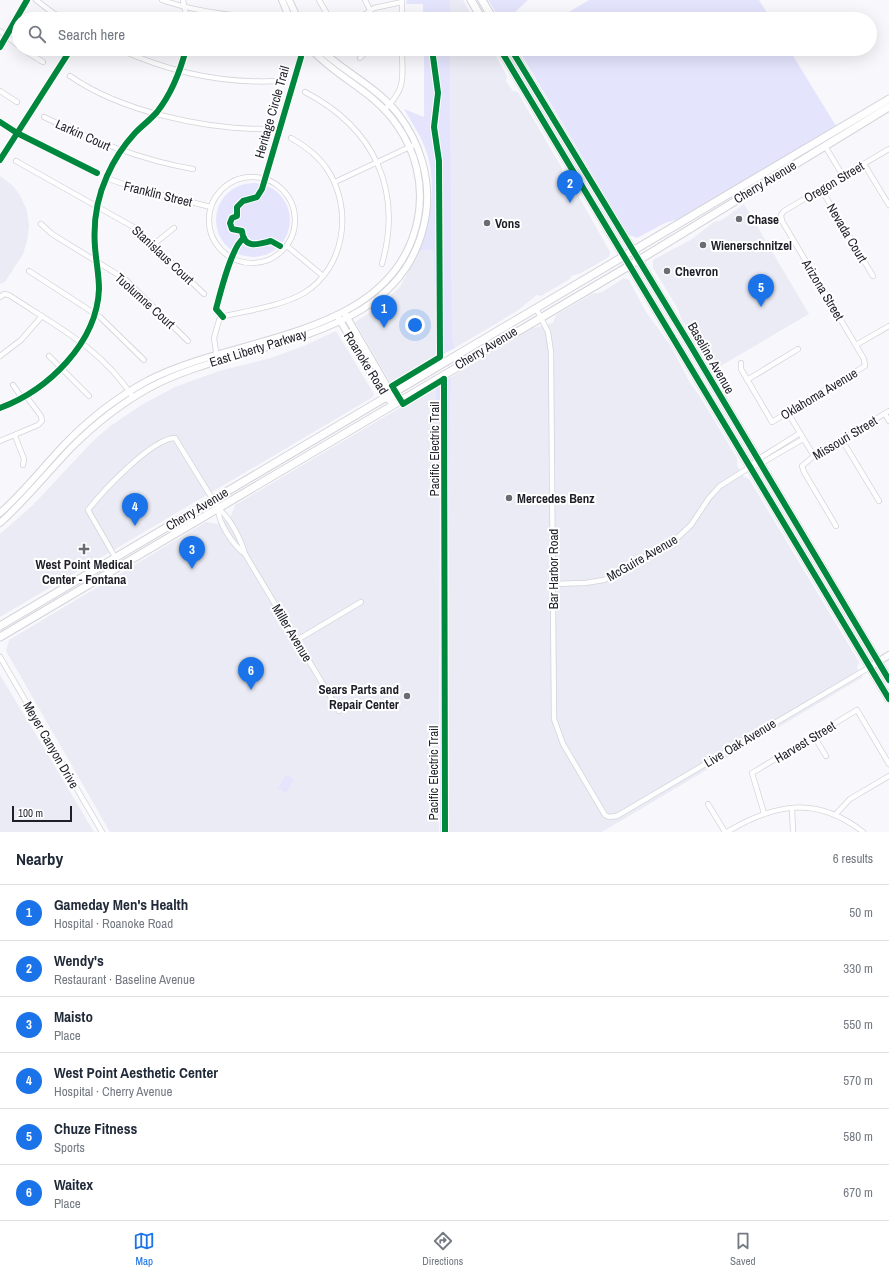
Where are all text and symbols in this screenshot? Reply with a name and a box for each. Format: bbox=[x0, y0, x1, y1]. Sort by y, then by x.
search box bbox=[12, 12, 877, 56]
icon: search bbox=[26, 23, 48, 45]
text: Search here bbox=[58, 24, 125, 45]
street label: Heritage Circle Trail bbox=[251, 64, 293, 160]
street label: Larkin Court bbox=[53, 115, 113, 155]
street label: Cherry Avenue bbox=[730, 157, 800, 207]
street label: Oregon Street bbox=[801, 157, 867, 207]
pin: 2 bbox=[557, 170, 583, 203]
street label: Franklin Street bbox=[122, 177, 194, 211]
street label: Nevada Court bbox=[823, 200, 871, 266]
place label: Chase bbox=[747, 211, 779, 228]
marker: Chase bbox=[734, 214, 744, 224]
place label: Vons bbox=[495, 215, 520, 232]
marker: Vons bbox=[482, 218, 492, 228]
street label: Stanislaus Court bbox=[128, 222, 198, 288]
place label: Wienerschnitzel bbox=[711, 237, 792, 254]
marker: Wienerschnitzel bbox=[698, 240, 708, 250]
street label: Arizona Street bbox=[798, 256, 848, 324]
place label: Chevron bbox=[675, 263, 718, 280]
marker: Chevron bbox=[662, 266, 672, 276]
street label: Tuolumne Court bbox=[111, 269, 179, 333]
pin: 5 bbox=[748, 274, 774, 307]
pin: 1 bbox=[371, 295, 397, 328]
your location bbox=[405, 315, 425, 335]
street label: Baseline Avenue bbox=[684, 319, 738, 397]
street label: Cherry Avenue bbox=[451, 323, 521, 373]
street label: East Liberty Parkway bbox=[207, 325, 309, 371]
street label: Roanoke Road bbox=[340, 328, 392, 398]
street label: Oklahoma Avenue bbox=[777, 364, 861, 424]
street label: Pacific Electric Trail bbox=[426, 402, 443, 496]
street label: Missouri Street bbox=[810, 412, 880, 464]
street label: Cherry Avenue bbox=[162, 484, 232, 534]
place label: Mercedes Benz bbox=[517, 490, 595, 507]
pin: 4 bbox=[122, 493, 148, 526]
marker: Mercedes Benz bbox=[504, 493, 514, 503]
street label: Bar Harbor Road bbox=[545, 529, 562, 609]
street label: McGuire Avenue bbox=[603, 531, 681, 585]
pin: 3 bbox=[179, 536, 205, 569]
marker: West Point Medical Center - Fontana bbox=[78, 543, 90, 555]
place label: West Point Medical Center - Fontana bbox=[36, 556, 133, 588]
street label: Miller Avenue bbox=[268, 601, 316, 665]
pin: 6 bbox=[238, 657, 264, 690]
place label: Sears Parts and Repair Center bbox=[318, 681, 400, 713]
marker: Sears Parts and Repair Center bbox=[402, 691, 412, 701]
street label: Meyer Canyon Drive bbox=[19, 698, 83, 792]
street label: Live Oak Avenue bbox=[701, 715, 779, 771]
street label: Harvest Street bbox=[771, 717, 839, 767]
street label: Pacific Electric Trail bbox=[425, 726, 442, 820]
scale bar bbox=[12, 804, 72, 823]
text: 100 m bbox=[18, 806, 43, 820]
text: Nearby bbox=[16, 847, 63, 870]
text: 6 results bbox=[833, 850, 873, 867]
text: Gameday Men's Health bbox=[54, 894, 188, 915]
text: 1 bbox=[26, 904, 32, 921]
text: 50 m bbox=[849, 904, 873, 921]
text: Hospital · Roanoke Road bbox=[54, 915, 173, 932]
text: Wendy's bbox=[54, 950, 104, 971]
text: 2 bbox=[26, 960, 32, 977]
text: 330 m bbox=[843, 960, 873, 977]
text: Restaurant · Baseline Avenue bbox=[54, 971, 195, 988]
text: Maisto bbox=[54, 1006, 93, 1027]
text: 3 bbox=[26, 1016, 32, 1033]
text: 550 m bbox=[843, 1016, 873, 1033]
text: Place bbox=[54, 1027, 81, 1044]
text: West Point Aesthetic Center bbox=[54, 1062, 218, 1083]
text: 4 bbox=[26, 1072, 32, 1089]
text: 570 m bbox=[843, 1072, 873, 1089]
text: Hospital · Cherry Avenue bbox=[54, 1083, 172, 1100]
text: Chuze Fitness bbox=[54, 1118, 137, 1139]
text: 5 bbox=[26, 1128, 32, 1145]
text: 580 m bbox=[843, 1128, 873, 1145]
text: Sports bbox=[54, 1139, 85, 1156]
text: Waitex bbox=[54, 1174, 93, 1195]
text: 6 bbox=[26, 1184, 32, 1201]
text: 670 m bbox=[843, 1184, 873, 1201]
text: Place bbox=[54, 1195, 81, 1212]
tab: Map bbox=[133, 1230, 155, 1268]
tab: Directions bbox=[422, 1230, 463, 1268]
tab: Saved bbox=[730, 1230, 756, 1268]

